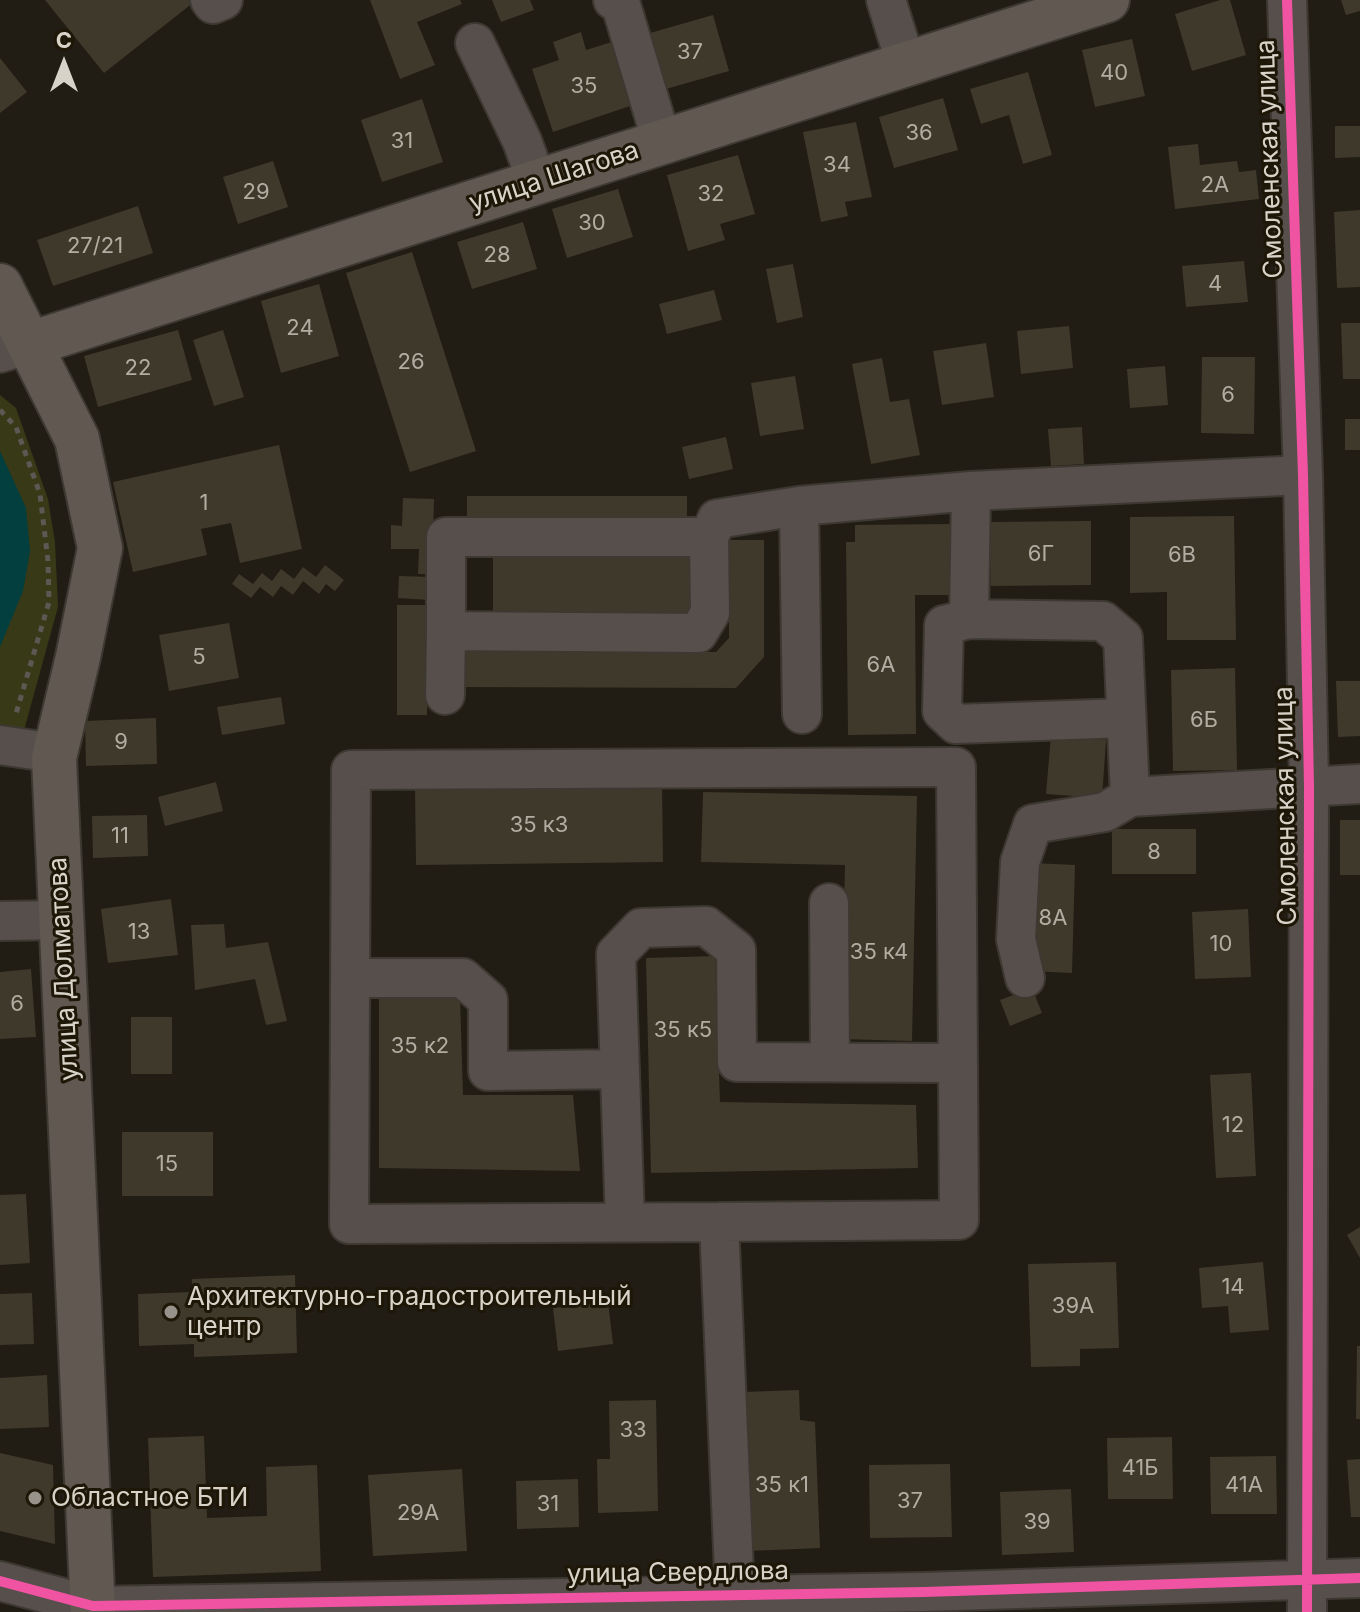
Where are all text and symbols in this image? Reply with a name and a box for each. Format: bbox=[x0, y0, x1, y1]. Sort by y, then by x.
north arrow bbox=[24, 24, 104, 104]
text: С bbox=[56, 27, 72, 53]
house number: 37 bbox=[677, 39, 703, 65]
street label: Смоленская улица bbox=[1250, 39, 1290, 279]
house number: 40 bbox=[1100, 60, 1128, 86]
house number: 35 bbox=[571, 73, 597, 99]
house number: 36 bbox=[905, 120, 933, 146]
house number: 31 bbox=[391, 128, 413, 154]
street label: улица Шагова bbox=[465, 135, 643, 219]
house number: 34 bbox=[823, 152, 851, 178]
house number: 2А bbox=[1201, 172, 1229, 198]
house number: 29 bbox=[242, 179, 270, 205]
house number: 32 bbox=[697, 181, 725, 207]
house number: 30 bbox=[578, 210, 606, 236]
house number: 27/21 bbox=[67, 233, 123, 259]
house number: 28 bbox=[483, 242, 511, 268]
house number: 4 bbox=[1208, 271, 1222, 297]
house number: 24 bbox=[286, 315, 314, 341]
house number: 26 bbox=[397, 349, 425, 375]
house number: 22 bbox=[125, 355, 151, 381]
house number: 6 bbox=[1221, 382, 1235, 408]
house number: 1 bbox=[200, 490, 208, 516]
house number: 6Г bbox=[1028, 541, 1054, 567]
house number: 6В bbox=[1168, 542, 1196, 568]
house number: 5 bbox=[192, 644, 206, 670]
house number: 6А bbox=[867, 652, 895, 678]
street label: Смоленская улица bbox=[1268, 686, 1304, 926]
house number: 6Б bbox=[1190, 707, 1218, 733]
house number: 9 bbox=[114, 729, 128, 755]
house number: 35 к3 bbox=[510, 812, 568, 838]
house number: 11 bbox=[111, 823, 129, 849]
house number: 8 bbox=[1147, 839, 1161, 865]
street label: улица Долматова bbox=[43, 856, 85, 1082]
house number: 8А bbox=[1039, 905, 1067, 931]
house number: 13 bbox=[128, 919, 150, 945]
house number: 10 bbox=[1210, 931, 1232, 957]
house number: 35 к4 bbox=[850, 939, 908, 965]
house number: 6 bbox=[10, 991, 24, 1017]
house number: 35 к5 bbox=[654, 1017, 712, 1043]
house number: 35 к2 bbox=[391, 1033, 449, 1059]
house number: 12 bbox=[1222, 1112, 1244, 1138]
house number: 15 bbox=[156, 1151, 178, 1177]
house number: 14 bbox=[1221, 1274, 1245, 1300]
place label: Архитектурно-градостроительный центр bbox=[187, 1281, 632, 1342]
house number: 39А bbox=[1052, 1293, 1094, 1319]
marker: Архитектурно-градостроительный центр bbox=[162, 1303, 180, 1321]
house number: 33 bbox=[619, 1417, 647, 1443]
house number: 41Б bbox=[1122, 1455, 1158, 1481]
house number: 35 к1 bbox=[755, 1472, 809, 1498]
house number: 41А bbox=[1225, 1472, 1263, 1498]
place label: Областное БТИ bbox=[51, 1482, 248, 1514]
house number: 37 bbox=[897, 1488, 923, 1514]
marker: Областное БТИ bbox=[26, 1489, 44, 1507]
house number: 31 bbox=[537, 1491, 559, 1517]
house number: 29А bbox=[397, 1500, 439, 1526]
house number: 39 bbox=[1023, 1509, 1051, 1535]
street label: улица Свердлова bbox=[567, 1555, 789, 1591]

